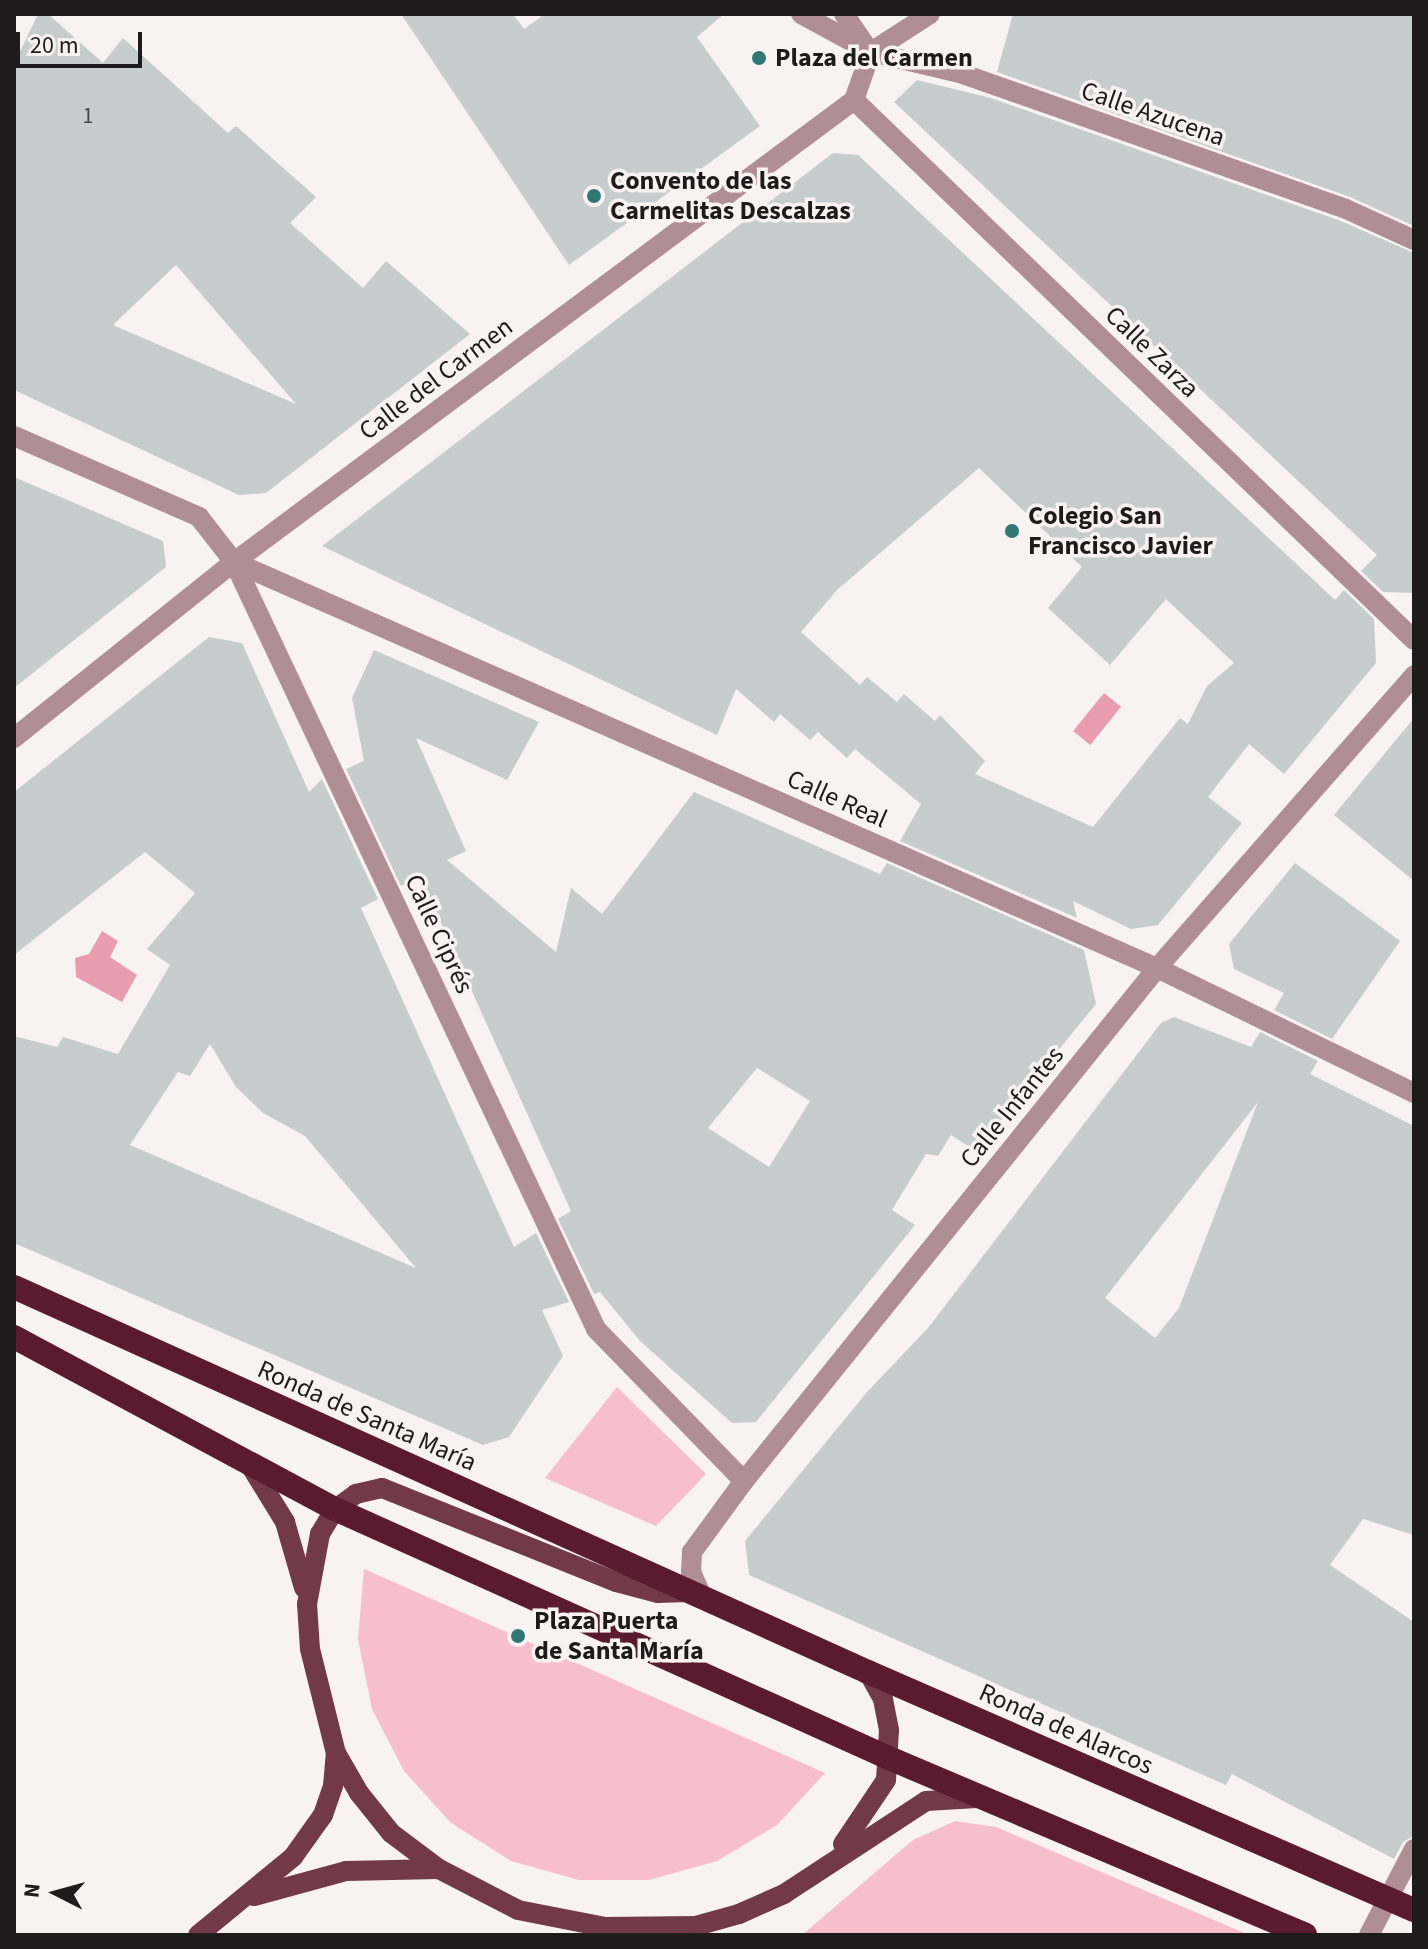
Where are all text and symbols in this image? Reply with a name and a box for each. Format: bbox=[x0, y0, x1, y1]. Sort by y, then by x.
scale bar bbox=[20, 16, 146, 66]
text: 20 m bbox=[30, 28, 79, 63]
place label: Plaza del Carmen bbox=[775, 42, 973, 74]
marker: Plaza del Carmen bbox=[750, 49, 768, 67]
street label: Calle Azucena bbox=[1077, 75, 1229, 153]
house number: 1 bbox=[83, 104, 93, 130]
place label: Convento de las Carmelitas Descalzas bbox=[610, 165, 851, 226]
marker: Convento de las Carmelitas Descalzas bbox=[585, 187, 603, 205]
street label: Calle Zarza bbox=[1099, 300, 1205, 404]
street label: Calle del Carmen bbox=[353, 311, 519, 447]
place label: Colegio San Francisco Javier bbox=[1028, 500, 1213, 562]
marker: Colegio San Francisco Javier bbox=[1003, 522, 1021, 540]
street label: Calle Real bbox=[782, 763, 892, 835]
street label: Calle Ciprés bbox=[398, 870, 480, 998]
street label: Calle Infantes bbox=[954, 1040, 1070, 1174]
street label: Ronda de Santa María bbox=[253, 1354, 481, 1478]
place label: Plaza Puerta de Santa María bbox=[534, 1605, 704, 1666]
marker: Plaza Puerta de Santa María bbox=[509, 1627, 527, 1645]
street label: Ronda de Alarcos bbox=[974, 1677, 1158, 1781]
north arrow bbox=[16, 1853, 96, 1933]
text: N bbox=[15, 1882, 49, 1899]

